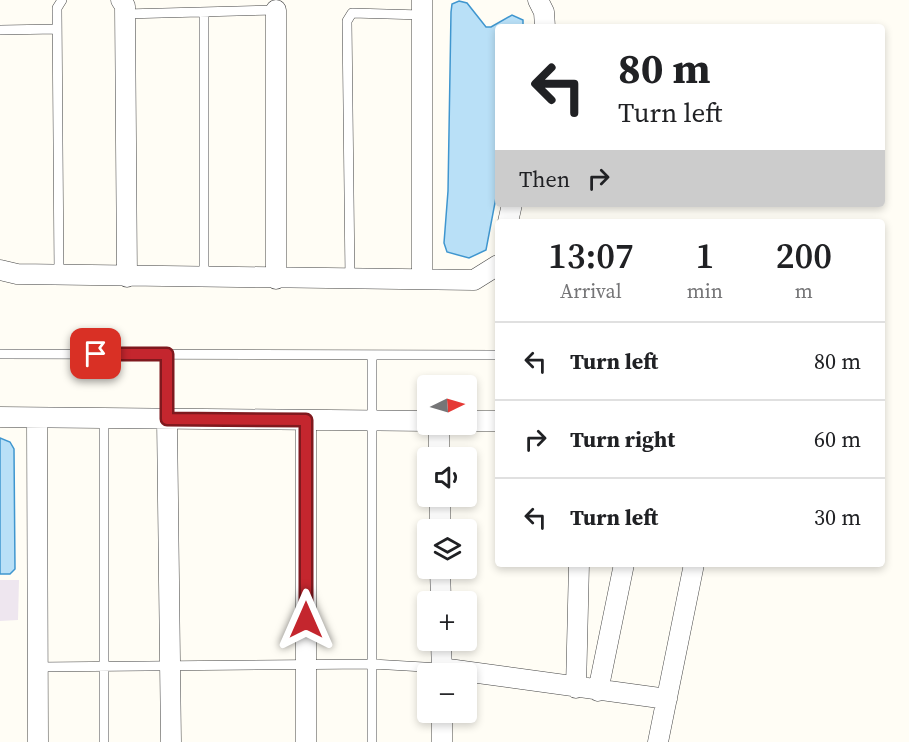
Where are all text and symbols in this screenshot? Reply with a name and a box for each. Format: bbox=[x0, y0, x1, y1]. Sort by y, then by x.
text: 80 m bbox=[618, 39, 711, 97]
icon: left bbox=[519, 48, 597, 126]
text: Turn left bbox=[618, 94, 722, 131]
icon: right bbox=[582, 162, 615, 195]
text: Then bbox=[519, 164, 570, 194]
text: 13:07 bbox=[548, 231, 634, 280]
text: 1 bbox=[695, 231, 714, 280]
text: 200 bbox=[776, 231, 832, 280]
text: Arrival bbox=[560, 277, 622, 305]
text: min bbox=[687, 277, 723, 305]
text: m bbox=[795, 277, 813, 305]
pin bbox=[70, 328, 121, 379]
icon: arrive bbox=[79, 337, 112, 370]
icon: left bbox=[519, 345, 552, 378]
text: Turn left bbox=[570, 346, 658, 376]
text: 80 m bbox=[814, 346, 861, 376]
north arrow bbox=[417, 375, 477, 435]
map controls bbox=[417, 375, 477, 723]
icon: right bbox=[519, 423, 552, 456]
text: Turn right bbox=[570, 424, 675, 454]
text: 60 m bbox=[814, 424, 861, 454]
button: sound bbox=[417, 447, 477, 507]
icon: left bbox=[519, 501, 552, 534]
text: Turn left bbox=[570, 502, 658, 532]
text: 30 m bbox=[814, 502, 861, 532]
button: layers bbox=[417, 519, 477, 579]
position arrow bbox=[274, 588, 338, 652]
button: + bbox=[417, 591, 477, 651]
button: − bbox=[417, 663, 477, 723]

